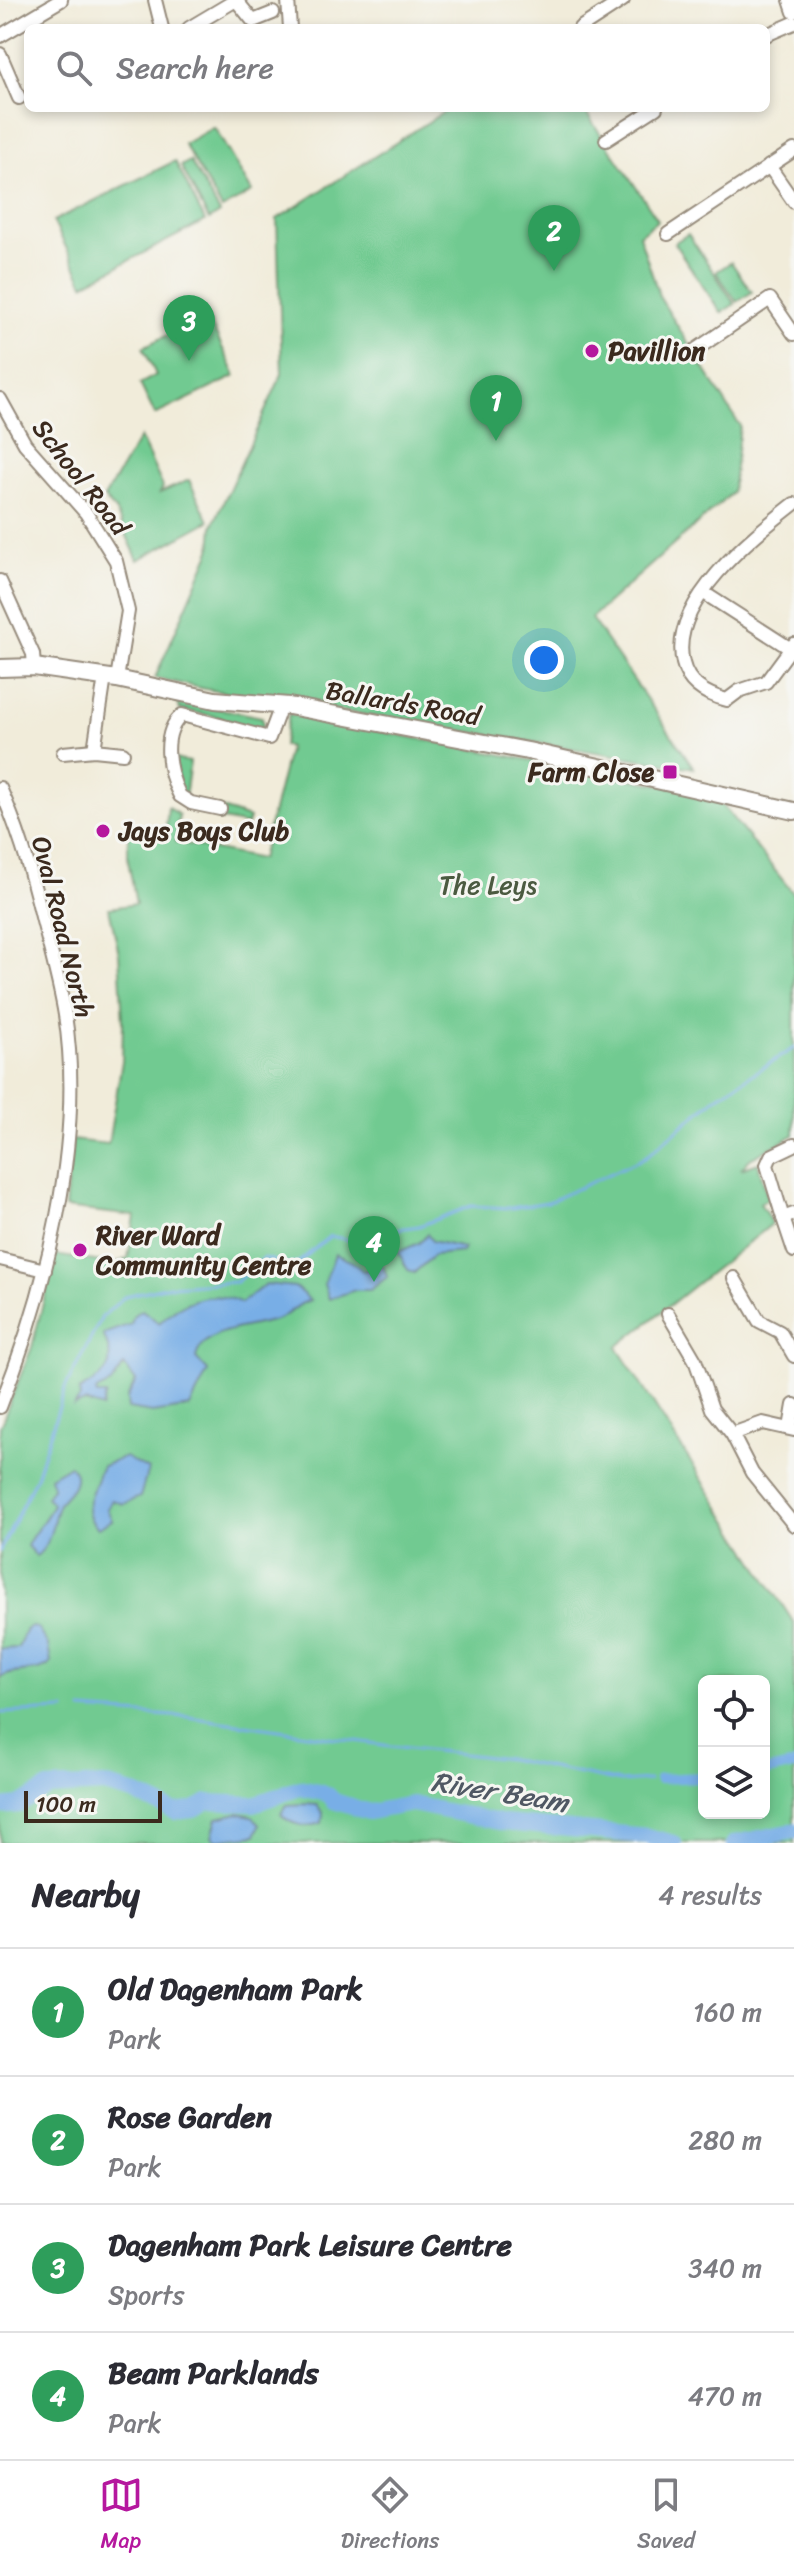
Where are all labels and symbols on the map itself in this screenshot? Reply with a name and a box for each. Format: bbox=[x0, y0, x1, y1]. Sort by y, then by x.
pin: 2 bbox=[528, 205, 580, 271]
pin: 3 bbox=[163, 295, 215, 361]
place label: Pavillion bbox=[608, 328, 705, 374]
marker: Pavillion bbox=[583, 342, 601, 360]
pin: 1 bbox=[470, 375, 522, 441]
street label: School Road bbox=[20, 408, 143, 548]
your location bbox=[524, 640, 564, 680]
street label: Ballards Road bbox=[322, 667, 486, 740]
place label: Farm Close bbox=[527, 749, 654, 795]
marker: Farm Close bbox=[661, 763, 679, 781]
place label: Jays Boys Club bbox=[117, 808, 289, 854]
marker: Jays Boys Club bbox=[94, 822, 112, 840]
street label: Oval Road North bbox=[18, 831, 108, 1023]
park label: The Leys bbox=[439, 862, 537, 908]
place label: River Ward Community Centre bbox=[95, 1212, 312, 1288]
pin: 4 bbox=[348, 1216, 400, 1282]
marker: River Ward Community Centre bbox=[71, 1241, 89, 1259]
water label: River Beam bbox=[428, 1757, 574, 1827]
scale bar bbox=[24, 1787, 162, 1823]

